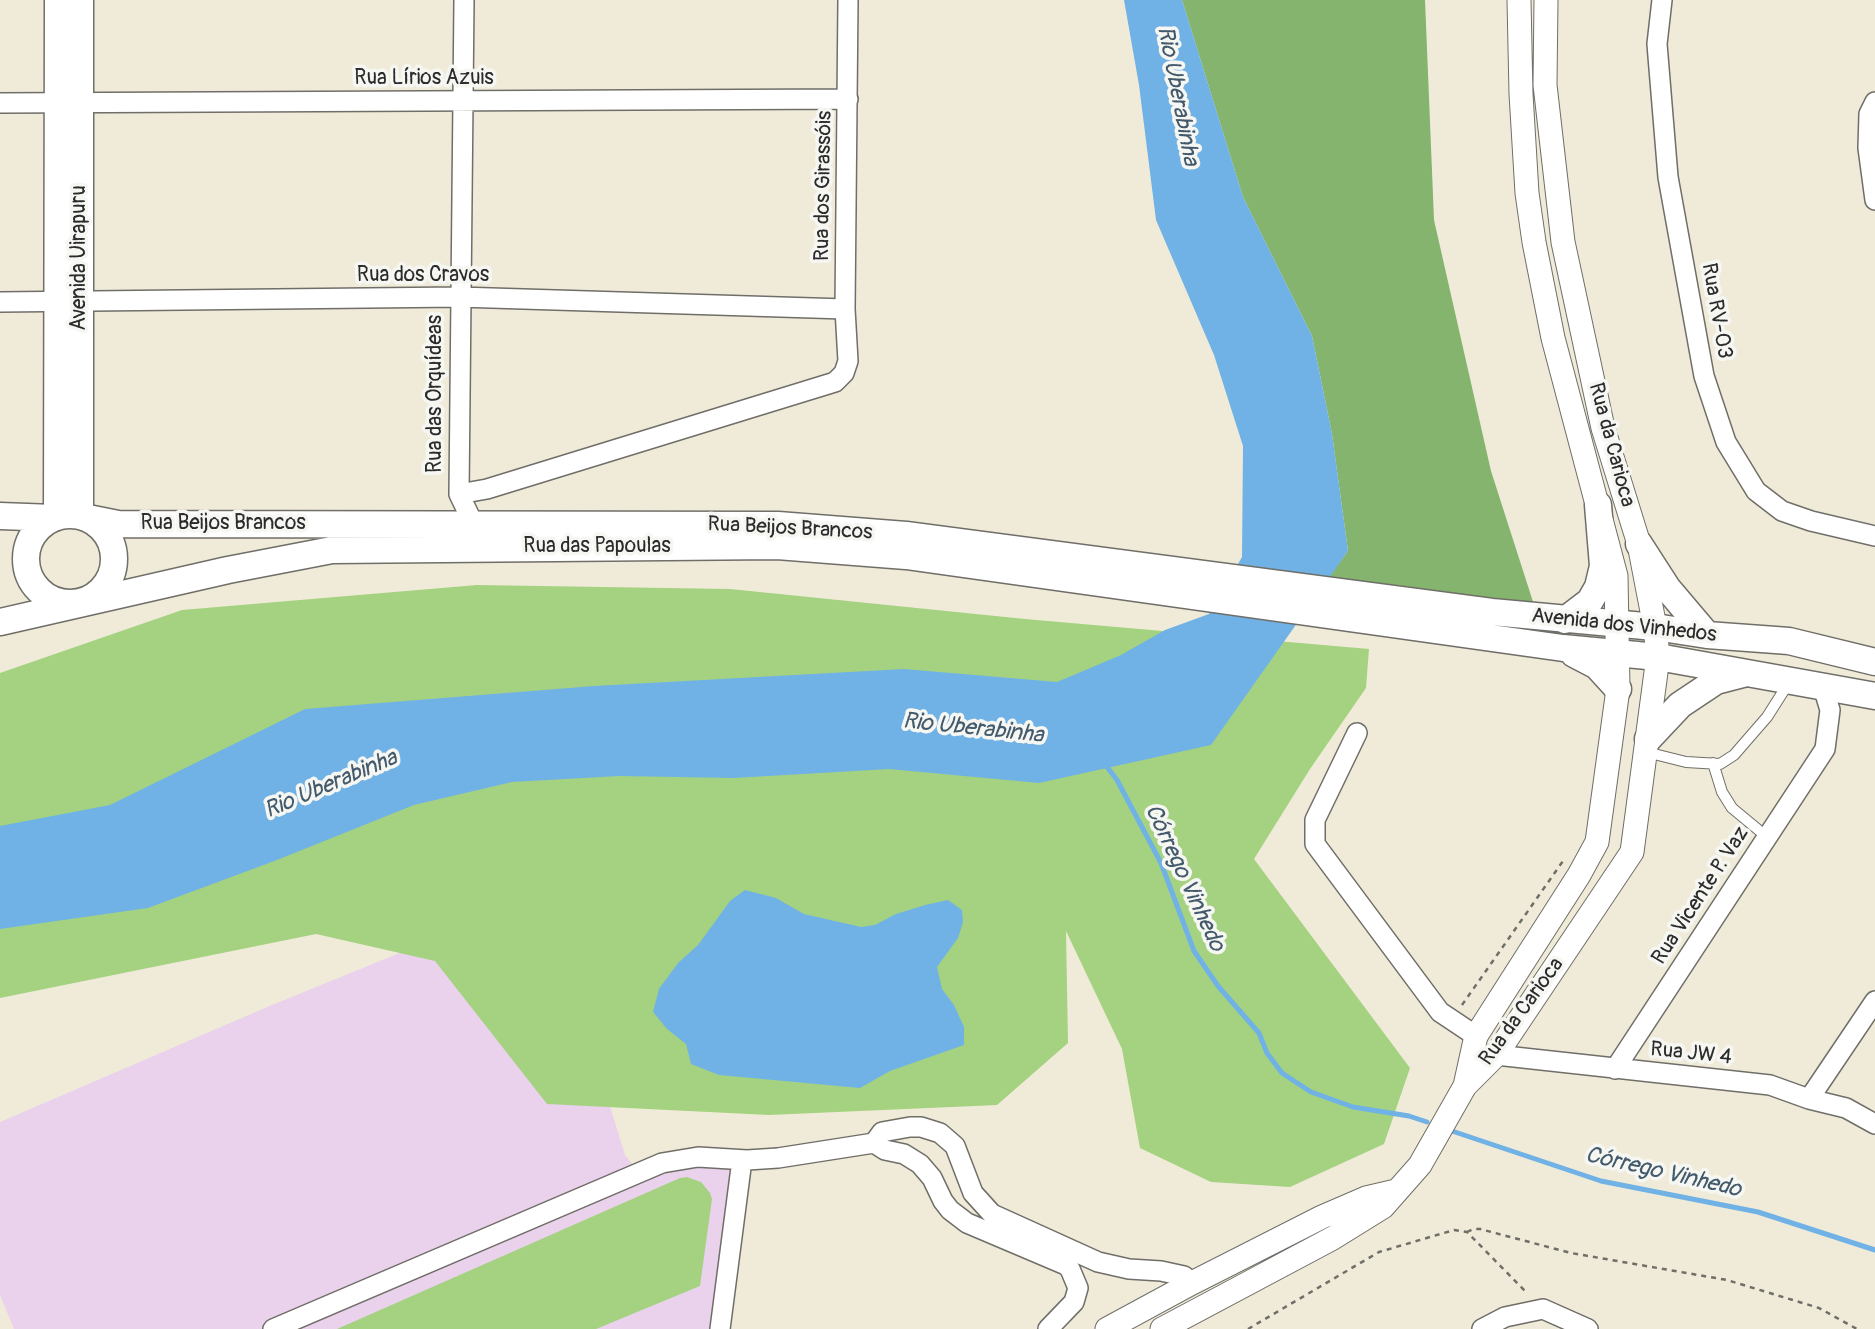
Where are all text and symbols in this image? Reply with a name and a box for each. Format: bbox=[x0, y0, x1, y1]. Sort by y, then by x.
water label: Rio Uberabinha bbox=[1150, 24, 1204, 168]
street label: Rua Lírios Azuis bbox=[354, 66, 494, 92]
street label: Rua dos Girassóis bbox=[810, 111, 838, 261]
street label: Avenida Uirapuru bbox=[67, 185, 93, 331]
street label: Rua RV-03 bbox=[1695, 261, 1737, 361]
street label: Rua dos Cravos bbox=[357, 263, 489, 289]
street label: Rua das Orquídeas bbox=[423, 315, 449, 473]
street label: Rua da Carioca bbox=[1582, 380, 1640, 510]
street label: Rua Beijos Brancos bbox=[140, 511, 306, 537]
street label: Rua Beijos Brancos bbox=[707, 512, 873, 546]
street label: Rua das Papoulas bbox=[523, 534, 671, 560]
street label: Avenida dos Vinhedos bbox=[1530, 604, 1718, 648]
water label: Rio Uberabinha bbox=[901, 708, 1045, 750]
water label: Rio Uberabinha bbox=[261, 745, 401, 825]
water label: Córrego Vinhedo bbox=[1138, 800, 1230, 956]
street label: Rua Vicente P. Vaz bbox=[1647, 822, 1755, 970]
street label: Rua da Carioca bbox=[1474, 953, 1570, 1071]
street label: Rua JW 4 bbox=[1649, 1037, 1733, 1071]
water label: Córrego Vinhedo bbox=[1582, 1142, 1744, 1204]

